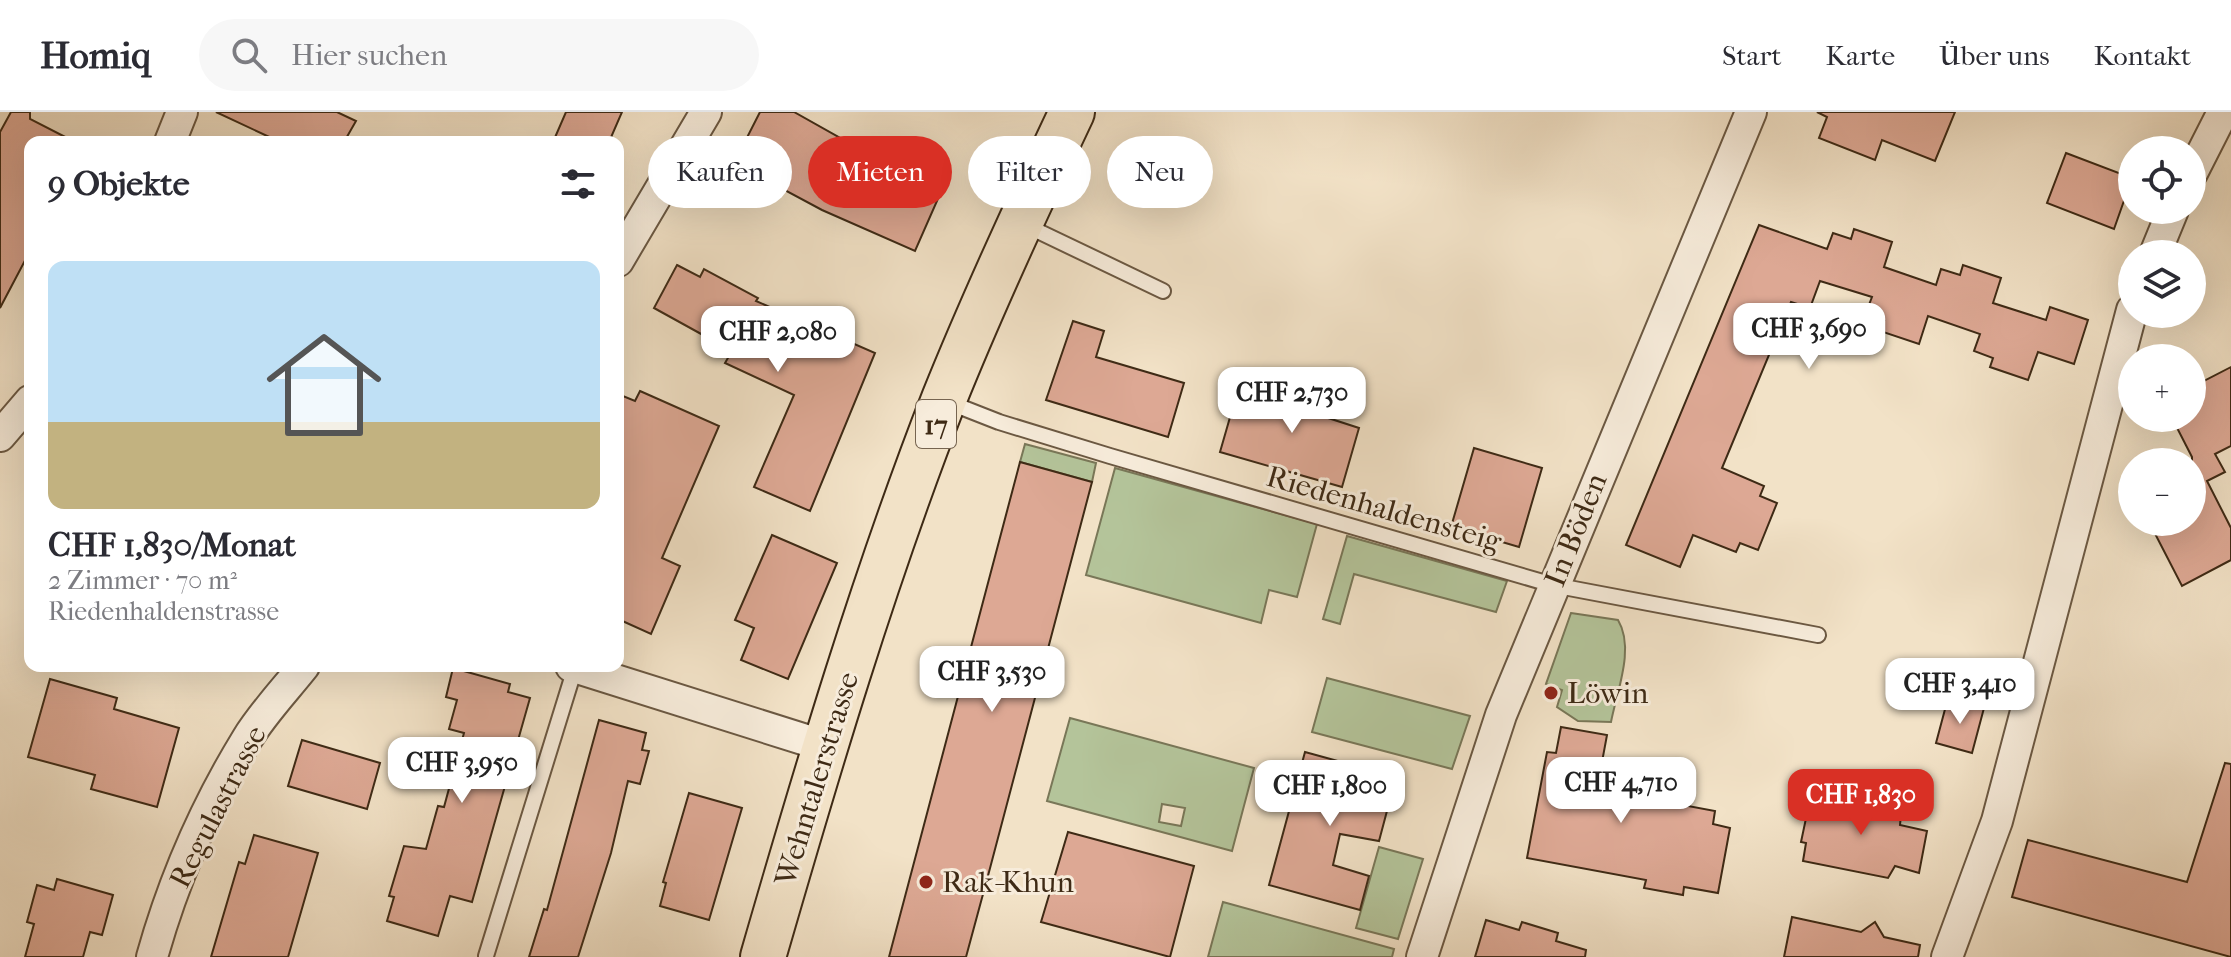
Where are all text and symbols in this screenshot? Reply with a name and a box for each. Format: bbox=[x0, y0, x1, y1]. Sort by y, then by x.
search box bbox=[199, 19, 759, 91]
text: Homiq bbox=[40, 33, 151, 78]
icon: search bbox=[227, 33, 271, 77]
text: Hier suchen bbox=[291, 38, 447, 73]
text: Start bbox=[1722, 39, 1782, 72]
text: Karte bbox=[1826, 39, 1895, 72]
text: Über uns bbox=[1939, 39, 2050, 72]
text: Kontakt bbox=[2094, 39, 2191, 72]
chip: Kaufen bbox=[648, 136, 792, 208]
chip: Mieten bbox=[808, 136, 952, 208]
chip: Filter bbox=[968, 136, 1091, 208]
chip: Neu bbox=[1107, 136, 1213, 208]
map controls bbox=[2118, 136, 2206, 536]
button: locate bbox=[2118, 136, 2206, 224]
icon: filters bbox=[556, 162, 600, 206]
text: 9 Objekte bbox=[48, 164, 190, 204]
button: layers bbox=[2118, 240, 2206, 328]
pin: CHF 3,690 bbox=[1717, 303, 1901, 371]
pin: CHF 2,080 bbox=[686, 306, 870, 374]
icon: home bbox=[252, 313, 396, 457]
text: CHF 3,690 bbox=[1751, 313, 1867, 344]
text: CHF 2,080 bbox=[719, 316, 837, 347]
button: + bbox=[2118, 344, 2206, 432]
pin: CHF 2,730 bbox=[1200, 367, 1384, 435]
text: CHF 2,730 bbox=[1236, 377, 1348, 408]
road number: 17 bbox=[916, 400, 956, 448]
button: − bbox=[2118, 448, 2206, 536]
street label: Riedenhaldensteig bbox=[1263, 459, 1506, 560]
street label: In Böden bbox=[1538, 468, 1615, 592]
text: CHF 1,830/Monat bbox=[48, 525, 296, 565]
text: 2 Zimmer · 70 m² bbox=[48, 565, 237, 596]
text: Riedenhaldenstrasse bbox=[48, 596, 279, 627]
pin: CHF 3,530 bbox=[900, 646, 1084, 714]
text: CHF 3,530 bbox=[938, 656, 1046, 687]
pin: CHF 3,410 bbox=[1868, 658, 2052, 726]
street label: Wehntalerstrasse bbox=[768, 668, 866, 891]
text: CHF 3,410 bbox=[1903, 668, 2017, 699]
place label: Löwin bbox=[1567, 676, 1649, 711]
marker: Löwin bbox=[1542, 684, 1560, 702]
street label: Regulastrasse bbox=[162, 720, 274, 894]
pin: CHF 3,950 bbox=[370, 737, 554, 805]
text: CHF 3,950 bbox=[406, 747, 518, 778]
pin: CHF 4,710 bbox=[1529, 757, 1713, 825]
pin: CHF 1,800 bbox=[1238, 760, 1422, 828]
text: CHF 4,710 bbox=[1564, 767, 1678, 798]
pin: CHF 1,830 bbox=[1769, 769, 1953, 837]
text: CHF 1,800 bbox=[1273, 770, 1387, 801]
text: CHF 1,830 bbox=[1806, 779, 1916, 810]
place label: Rak-Khun bbox=[942, 865, 1075, 900]
marker: Rak-Khun bbox=[917, 873, 935, 891]

